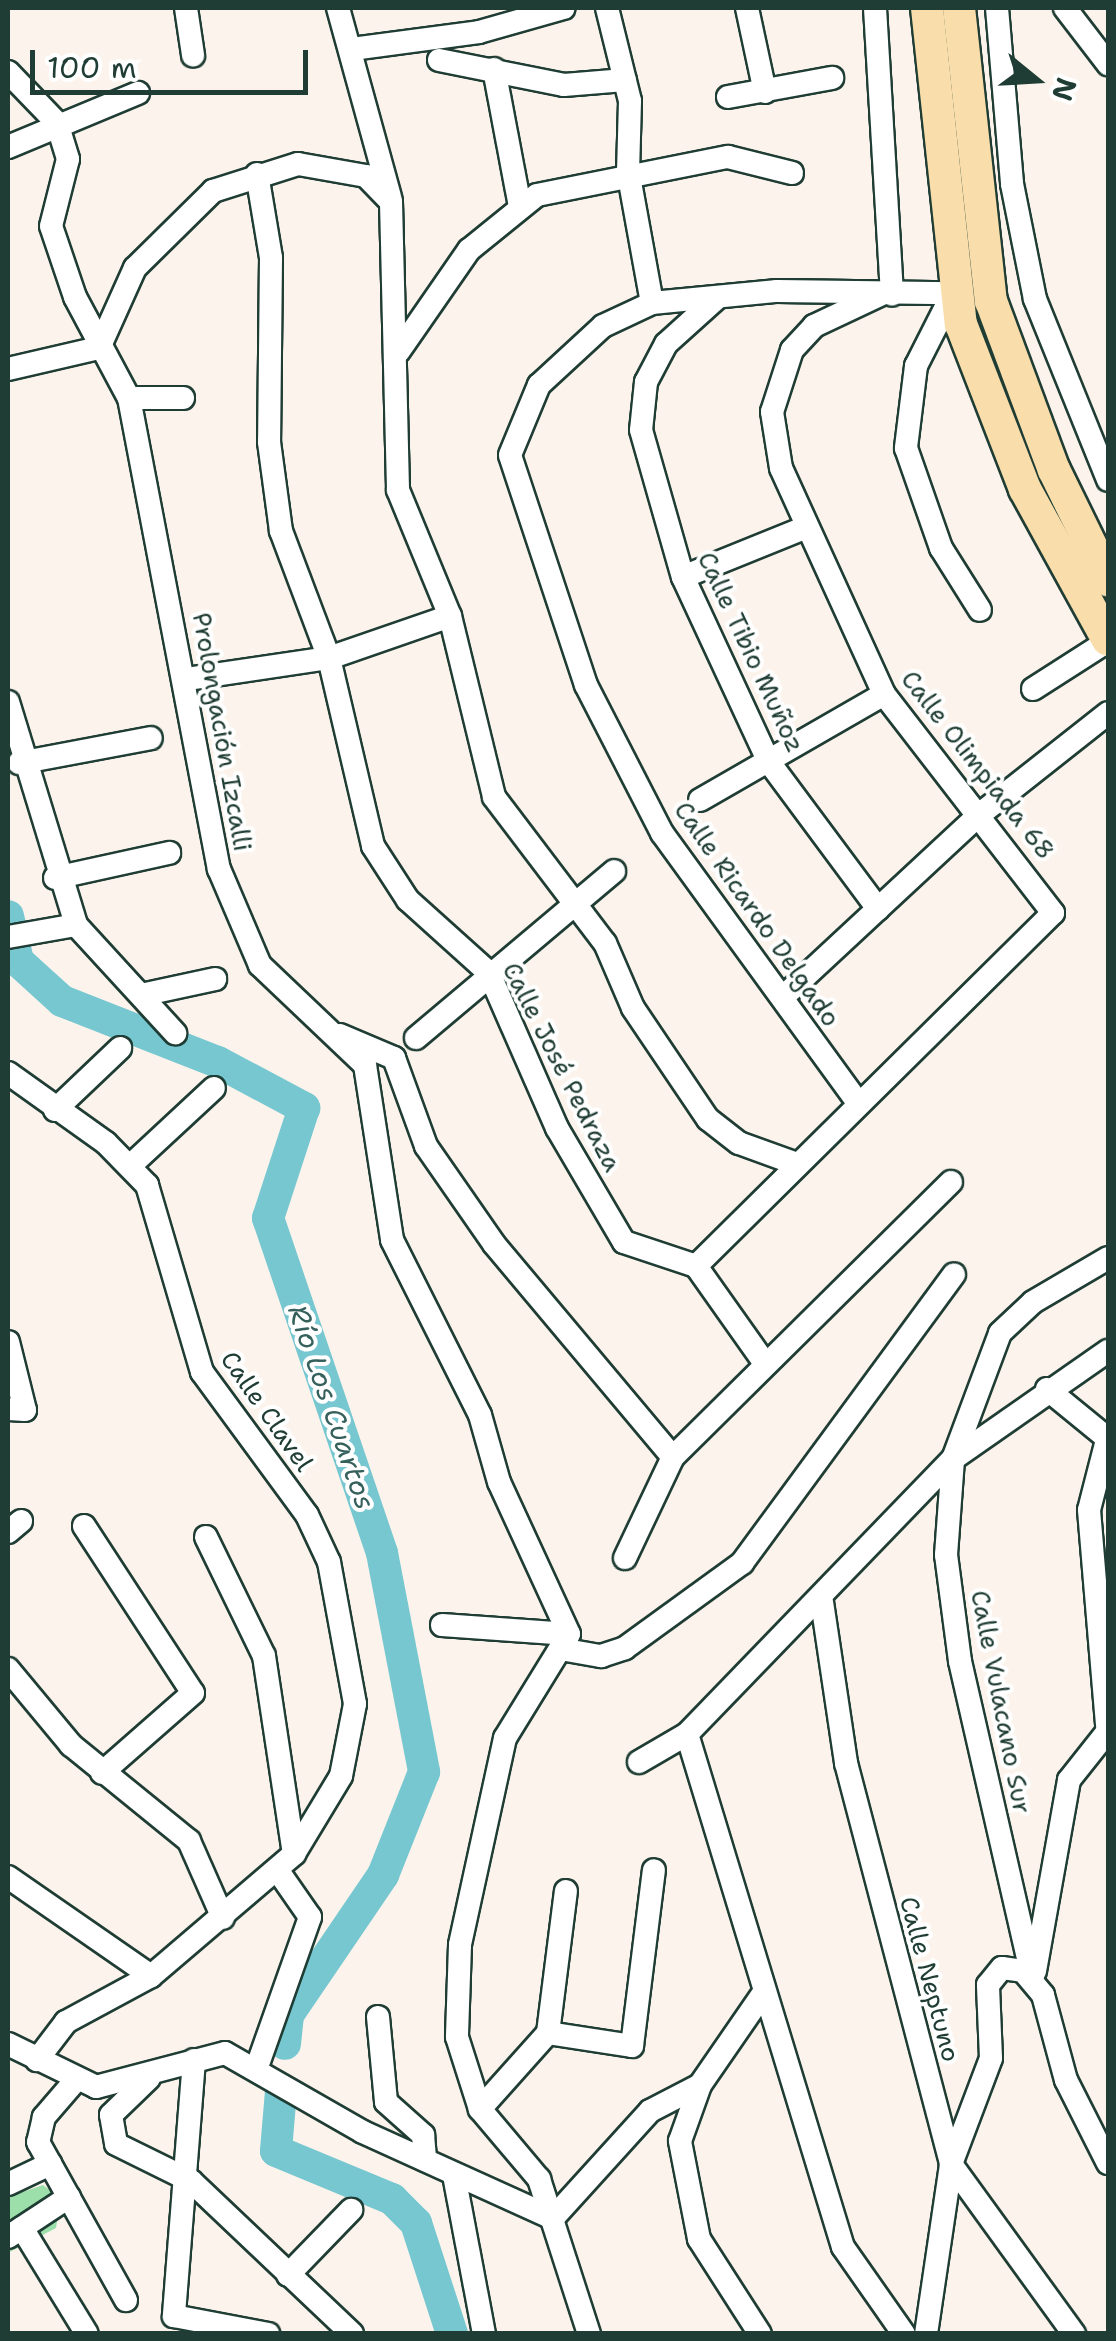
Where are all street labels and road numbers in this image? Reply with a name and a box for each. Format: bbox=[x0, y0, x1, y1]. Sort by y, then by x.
street label: Calle Tibio Muñoz bbox=[691, 547, 811, 757]
street label: Prolongación Izcalli bbox=[186, 610, 258, 854]
street label: Calle Olimpiada 68 bbox=[895, 665, 1061, 865]
street label: Calle Ricardo Delgado bbox=[668, 796, 846, 1032]
street label: Calle José Pedraza bbox=[496, 957, 628, 1177]
street label: Calle Clavel bbox=[215, 1345, 319, 1477]
street label: Calle Vulacano Sur bbox=[965, 1588, 1037, 1816]
street label: Calle Neptuno bbox=[894, 1893, 966, 2065]

